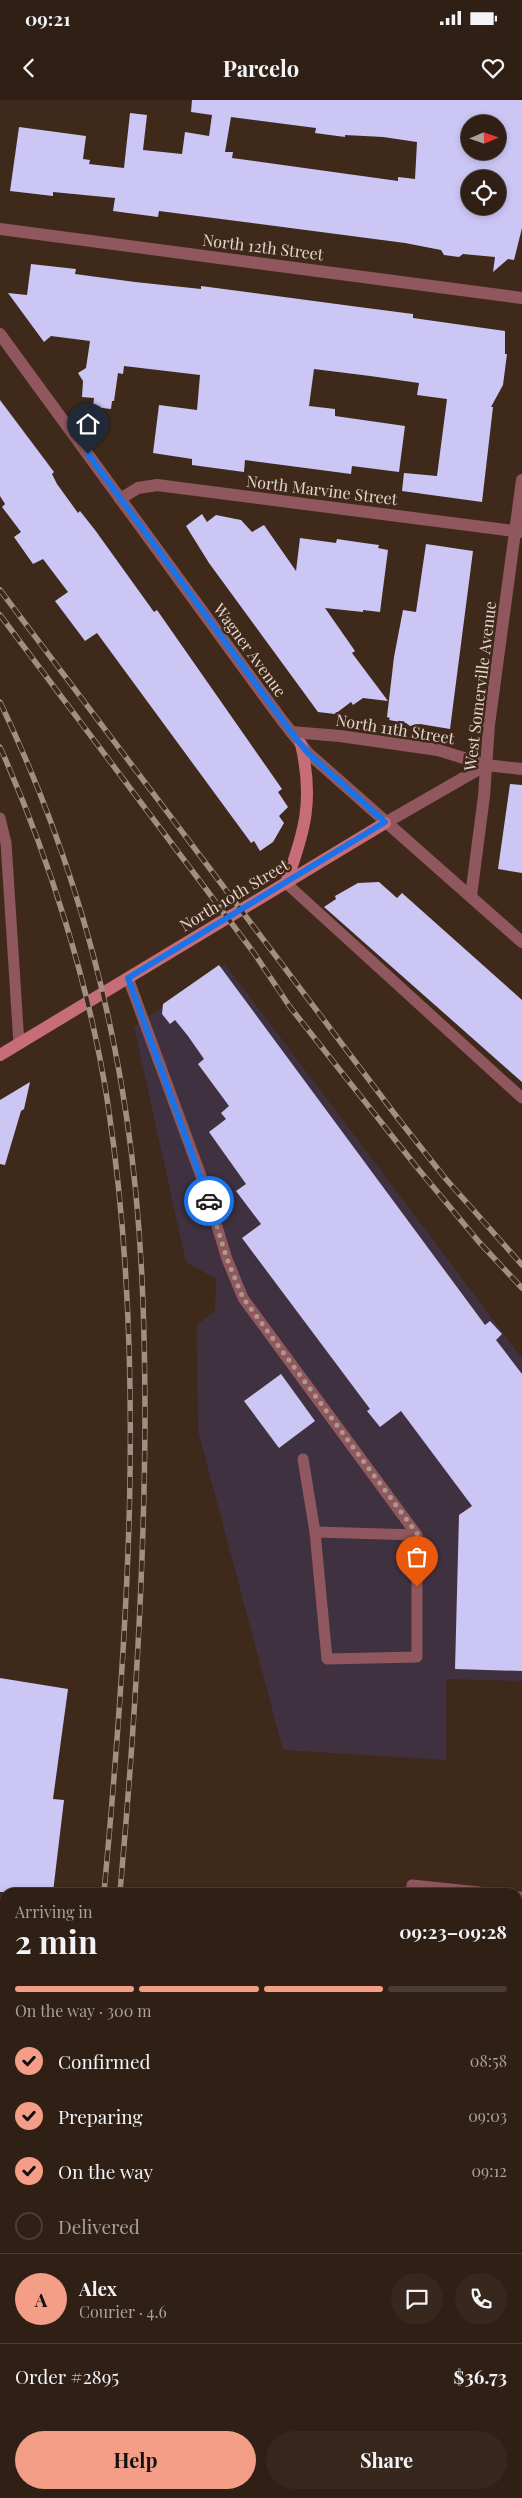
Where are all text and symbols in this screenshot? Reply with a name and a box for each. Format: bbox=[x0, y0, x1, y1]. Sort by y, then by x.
text: 09:21 bbox=[25, 5, 71, 31]
text: Parcelo bbox=[223, 53, 299, 83]
icon: back bbox=[15, 54, 43, 82]
icon: heart bbox=[479, 54, 507, 82]
north arrow bbox=[461, 115, 506, 160]
map controls bbox=[461, 115, 506, 215]
button: locate bbox=[461, 170, 506, 215]
street label: North 12th Street bbox=[201, 229, 325, 264]
pin bbox=[67, 403, 109, 454]
icon: home bbox=[74, 410, 102, 438]
street label: North Marvine Street bbox=[245, 470, 399, 509]
street label: Wagner Avenue bbox=[209, 598, 291, 701]
street label: West Somerville Avenue bbox=[459, 600, 500, 773]
street label: North 11th Street bbox=[334, 709, 456, 748]
street label: North 10th Street bbox=[175, 854, 292, 935]
courier bbox=[184, 1176, 234, 1226]
icon: car bbox=[195, 1187, 223, 1215]
pin bbox=[396, 1536, 438, 1587]
icon: bag bbox=[403, 1543, 431, 1571]
text: Arriving in bbox=[15, 1901, 93, 1922]
text: 09:23–09:28 bbox=[399, 1918, 507, 1944]
text: 2 min bbox=[15, 1919, 98, 1962]
text: On the way · 300 m bbox=[15, 2000, 151, 2021]
icon: check bbox=[15, 2047, 43, 2075]
text: Confirmed bbox=[58, 2048, 151, 2074]
text: 08:58 bbox=[470, 2050, 507, 2071]
icon: check bbox=[15, 2102, 43, 2130]
text: Preparing bbox=[58, 2103, 143, 2129]
text: 09:03 bbox=[468, 2105, 507, 2126]
icon: check bbox=[15, 2157, 43, 2185]
text: On the way bbox=[58, 2158, 153, 2184]
text: 09:12 bbox=[471, 2160, 507, 2181]
text: Delivered bbox=[58, 2213, 140, 2239]
button: chat bbox=[391, 2273, 443, 2325]
button: phone bbox=[455, 2273, 507, 2325]
text: Alex bbox=[79, 2275, 117, 2301]
text: A bbox=[35, 2286, 47, 2312]
text: Courier · 4.6 bbox=[79, 2301, 167, 2322]
text: Order #2895 bbox=[15, 2363, 119, 2389]
text: $36.73 bbox=[454, 2363, 507, 2389]
button: Help bbox=[15, 2431, 256, 2489]
button: Share bbox=[266, 2431, 507, 2489]

